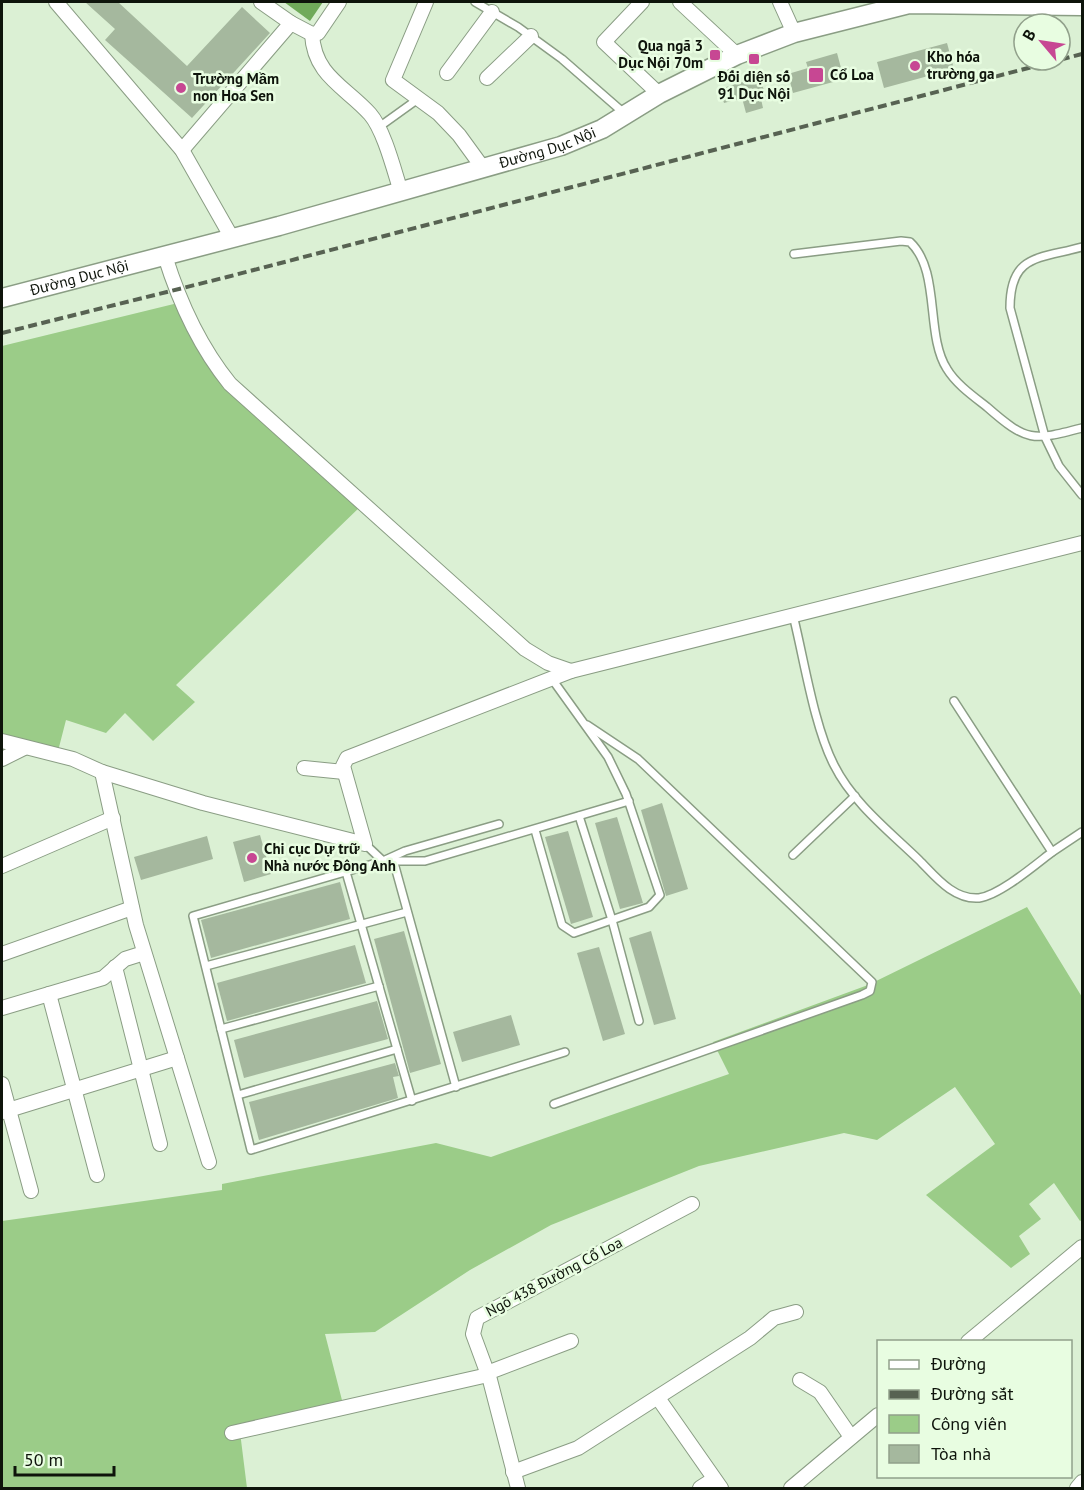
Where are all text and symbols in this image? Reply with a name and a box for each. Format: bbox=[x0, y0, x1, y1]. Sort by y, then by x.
north arrow bbox=[1012, 12, 1072, 72]
text: B bbox=[1018, 26, 1040, 44]
place label: Qua ngã 3 Dục Nội 70m bbox=[618, 36, 703, 72]
place label: Kho hóa trường ga bbox=[927, 47, 995, 83]
marker: Qua ngã 3 Dục Nội 70m bbox=[708, 48, 722, 62]
marker: Đối diện số 91 Dục Nội bbox=[747, 52, 761, 66]
marker: Kho hóa trường ga bbox=[908, 59, 922, 73]
place label: Cổ Loa bbox=[830, 65, 874, 84]
marker: Cổ Loa bbox=[807, 66, 825, 84]
place label: Đối diện số 91 Dục Nội bbox=[717, 67, 790, 103]
place label: Trường Mầm non Hoa Sen bbox=[193, 69, 279, 105]
marker: Trường Mầm non Hoa Sen bbox=[174, 81, 188, 95]
street label: Đường Dục Nội bbox=[496, 123, 599, 172]
street label: Đường Dục Nội bbox=[27, 255, 131, 300]
place label: Chi cục Dự trữ Nhà nước Đông Anh bbox=[264, 839, 396, 875]
marker: Chi cục Dự trữ Nhà nước Đông Anh bbox=[245, 851, 259, 865]
street label: Ngõ 438 Đường Cổ Loa bbox=[482, 1232, 625, 1321]
legend bbox=[877, 1340, 1072, 1478]
text: Đường bbox=[930, 1352, 986, 1375]
text: Đường sắt bbox=[930, 1382, 1014, 1405]
text: Công viên bbox=[931, 1412, 1007, 1435]
scale bar bbox=[15, 1439, 114, 1477]
text: Tòa nhà bbox=[931, 1442, 991, 1465]
text: 50 m bbox=[24, 1448, 63, 1471]

